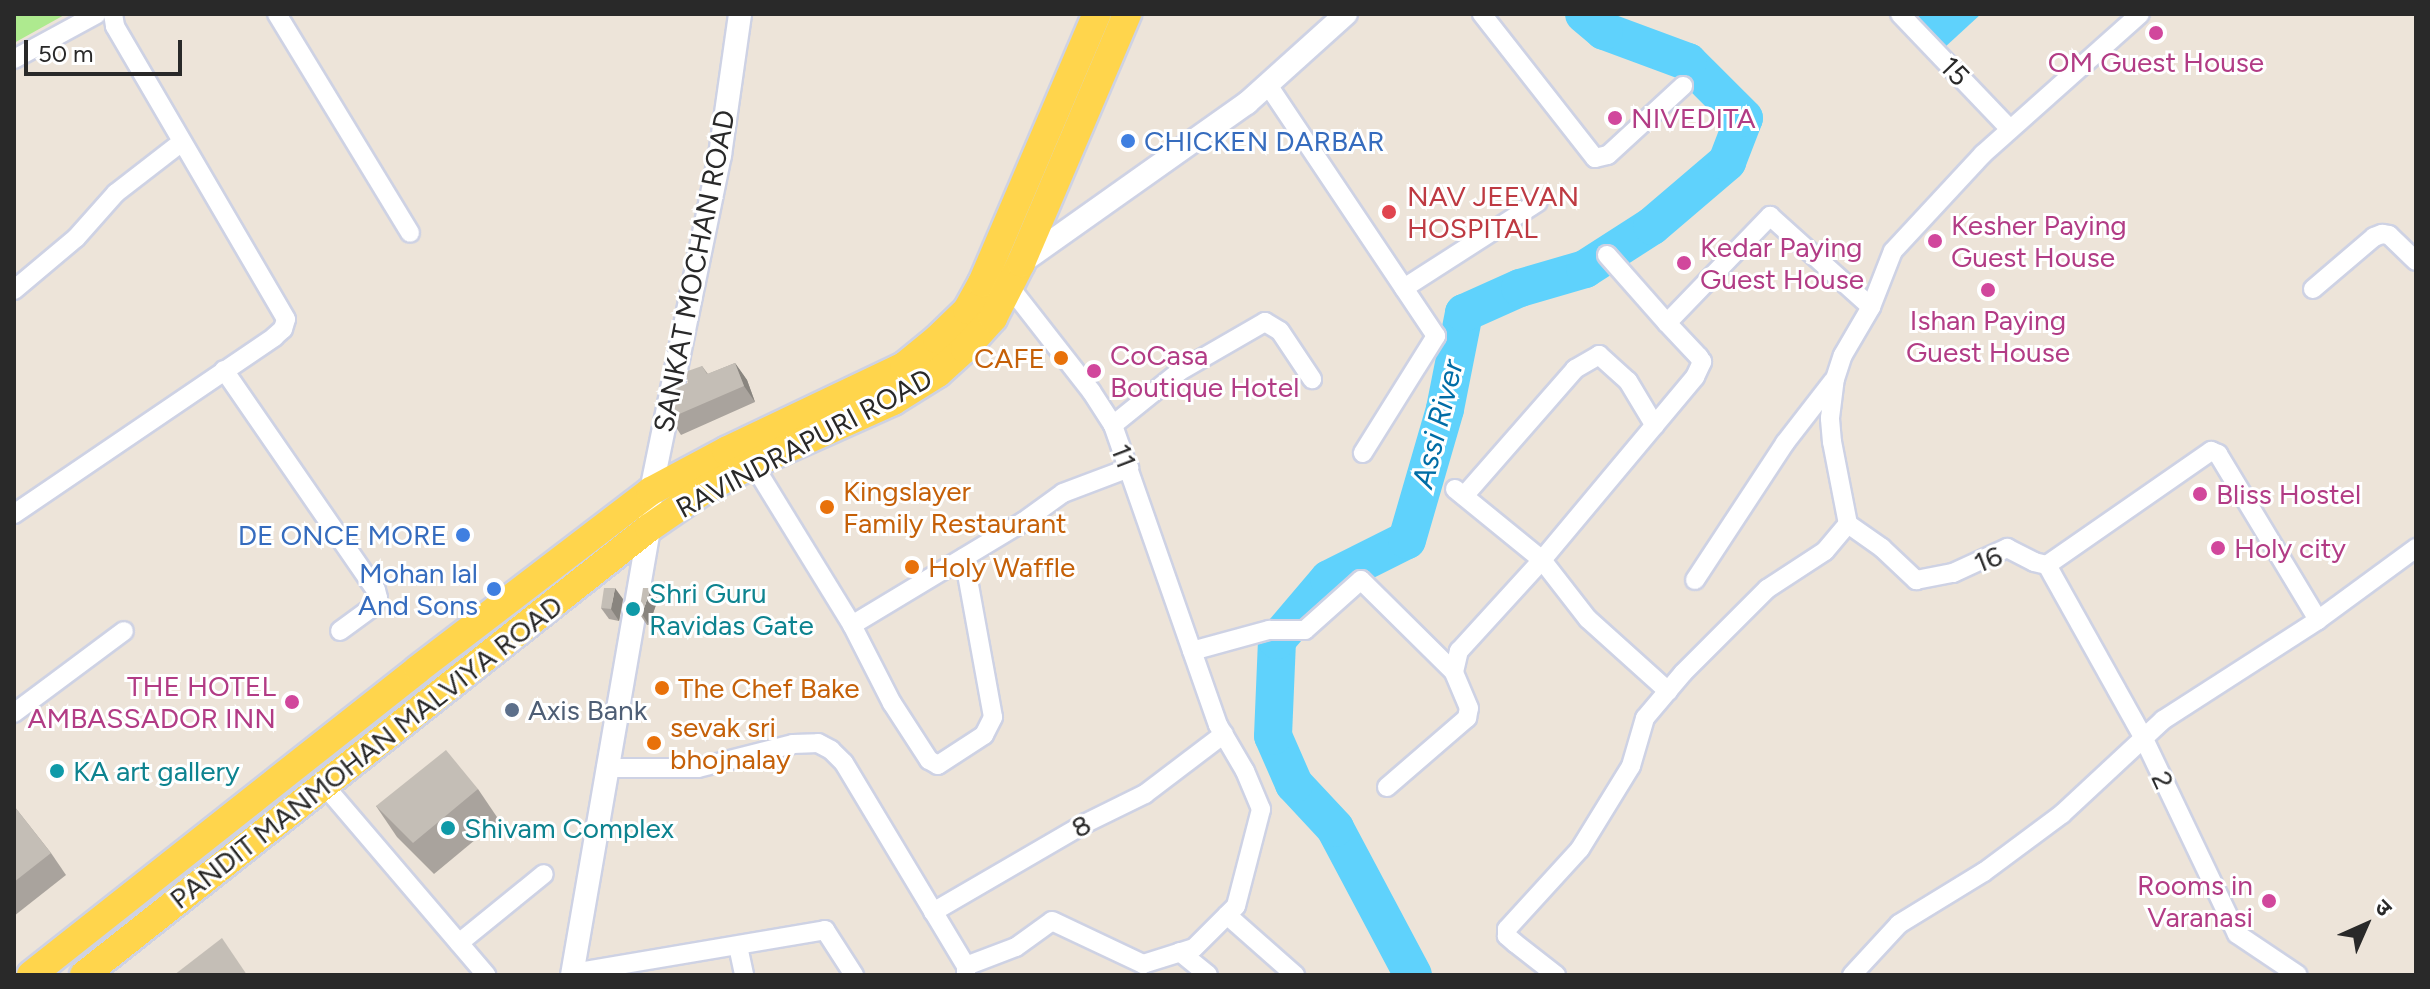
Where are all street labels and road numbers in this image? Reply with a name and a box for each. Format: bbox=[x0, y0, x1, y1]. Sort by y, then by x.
street label: 15 bbox=[1933, 49, 1977, 93]
street label: SANKAT MOCHAN ROAD bbox=[646, 107, 742, 435]
street label: RAVINDRAPURI ROAD bbox=[670, 361, 938, 525]
street label: 11 bbox=[1104, 439, 1144, 473]
street label: 16 bbox=[1969, 538, 2007, 580]
street label: PANDIT MANMOHAN MALVIYA ROAD bbox=[163, 588, 569, 916]
street label: 2 bbox=[2144, 766, 2182, 794]
street label: 8 bbox=[1065, 807, 1097, 845]

